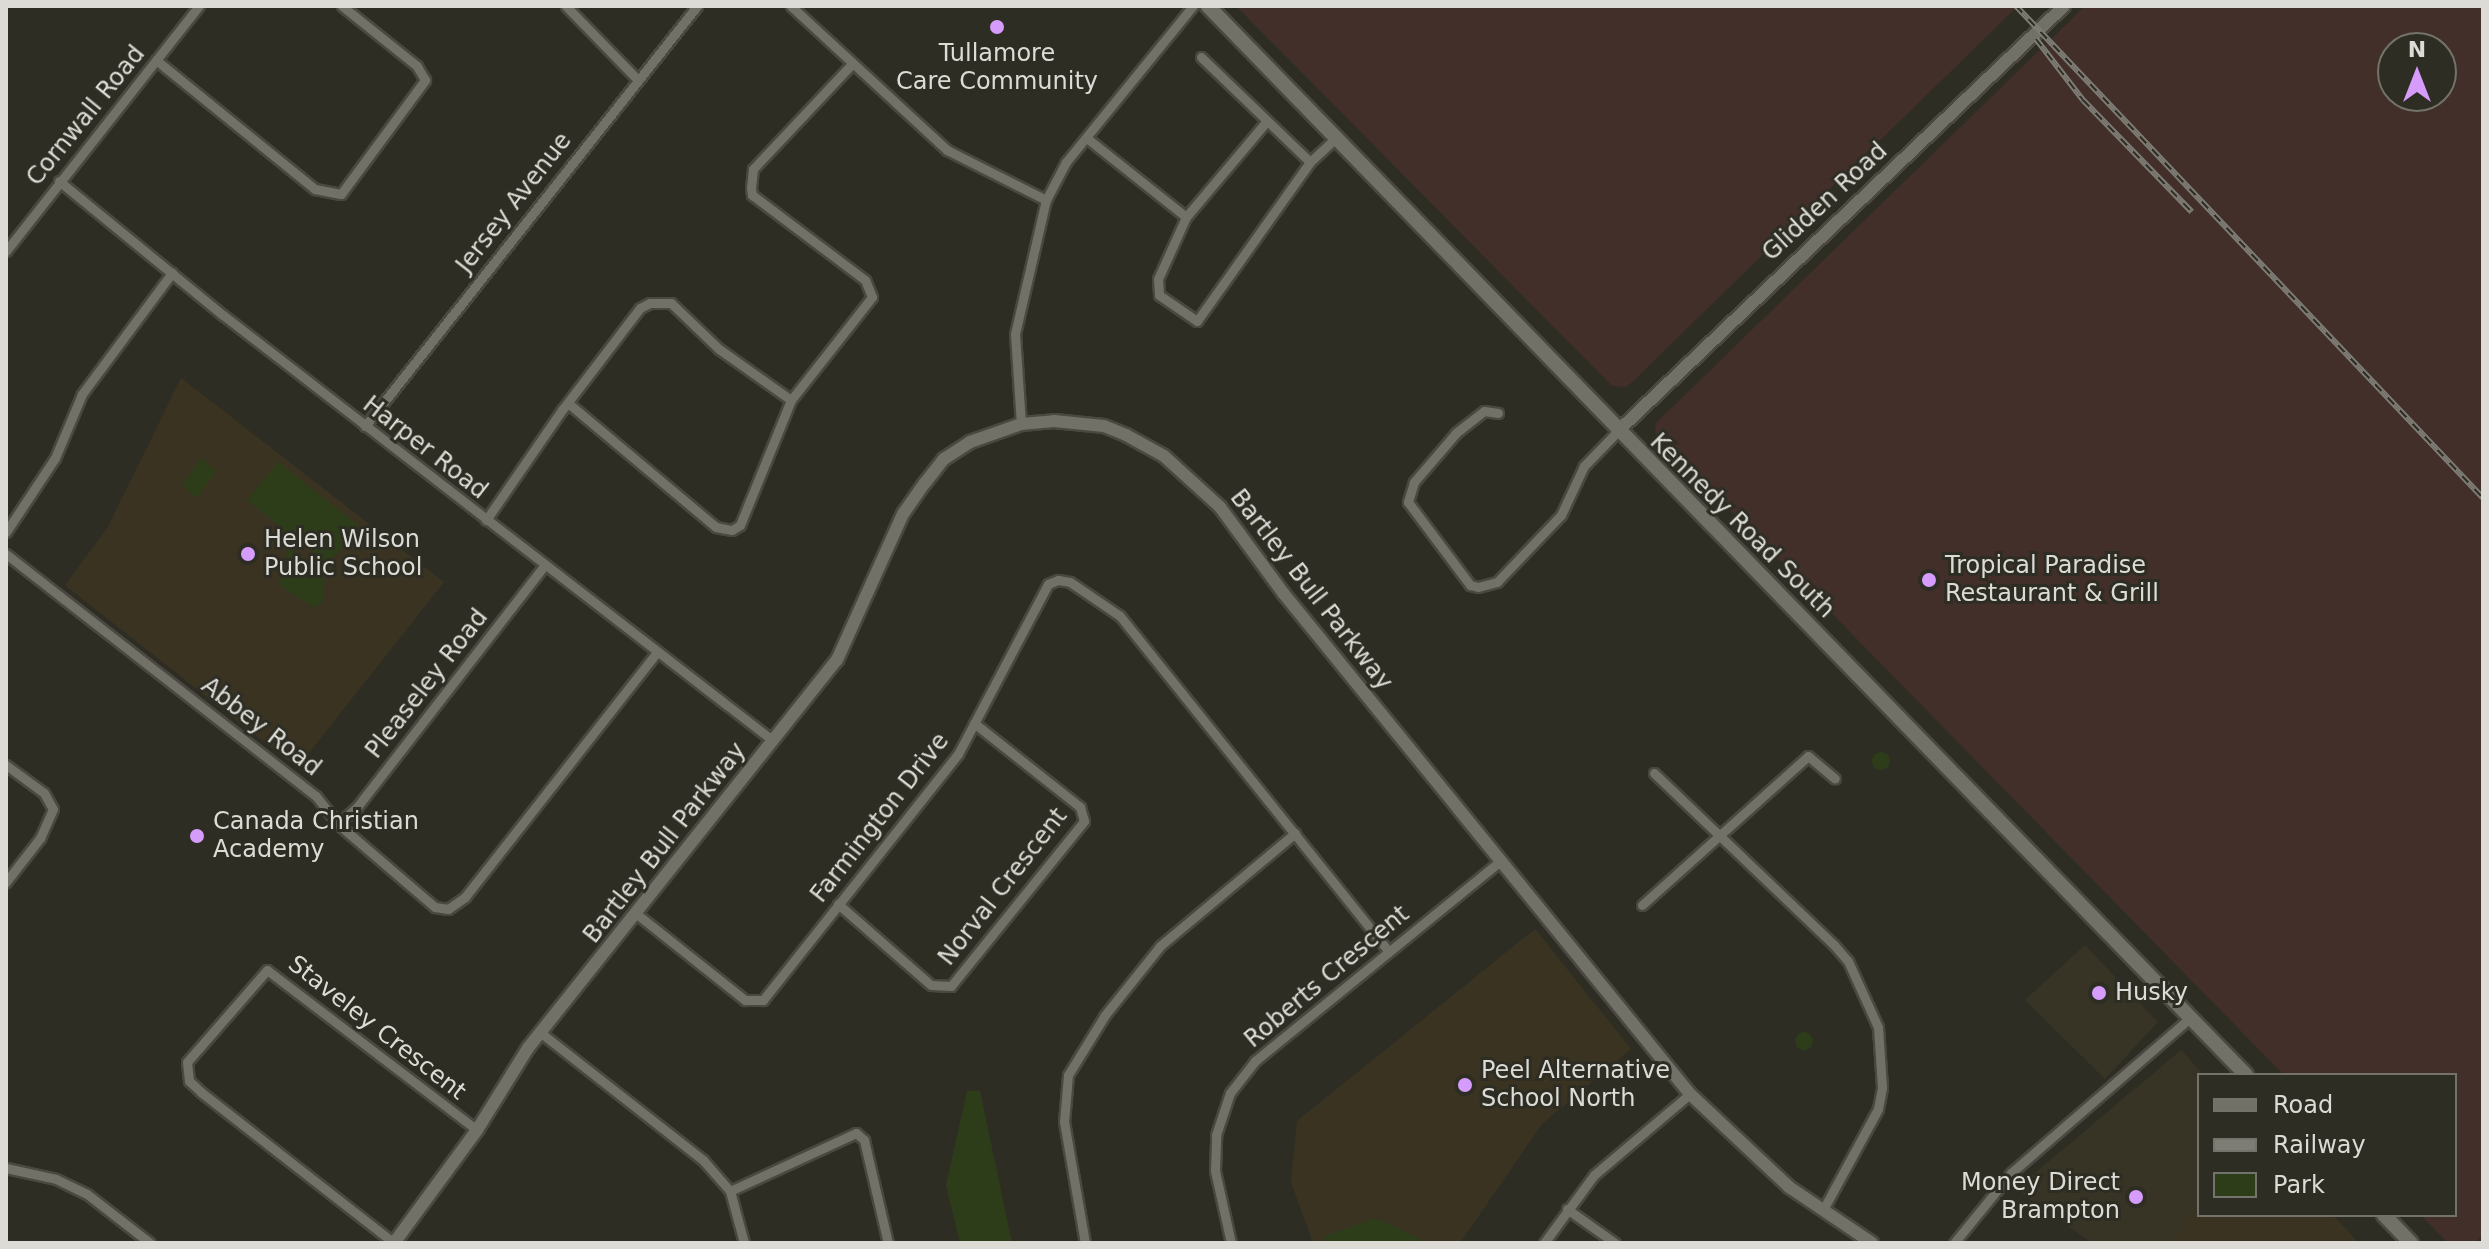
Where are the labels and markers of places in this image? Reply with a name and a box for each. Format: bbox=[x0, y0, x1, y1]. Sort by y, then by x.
marker: Tullamore Care Community bbox=[988, 18, 1006, 36]
place label: Tullamore Care Community bbox=[896, 40, 1098, 96]
place label: Helen Wilson Public School bbox=[264, 526, 422, 582]
marker: Helen Wilson Public School bbox=[239, 545, 257, 563]
place label: Tropical Paradise Restaurant & Grill bbox=[1945, 552, 2159, 608]
marker: Tropical Paradise Restaurant & Grill bbox=[1920, 571, 1938, 589]
place label: Canada Christian Academy bbox=[213, 808, 419, 864]
marker: Canada Christian Academy bbox=[188, 827, 206, 845]
place label: Husky bbox=[2115, 979, 2188, 1007]
marker: Husky bbox=[2090, 984, 2108, 1002]
place label: Peel Alternative School North bbox=[1481, 1057, 1670, 1113]
marker: Peel Alternative School North bbox=[1456, 1076, 1474, 1094]
place label: Money Direct Brampton bbox=[1961, 1169, 2120, 1225]
marker: Money Direct Brampton bbox=[2127, 1188, 2145, 1206]

